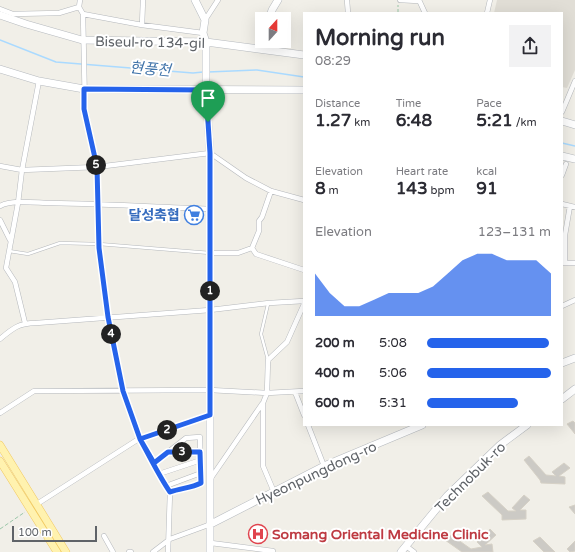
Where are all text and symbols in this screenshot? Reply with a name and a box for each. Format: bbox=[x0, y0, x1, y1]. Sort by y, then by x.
north arrow bbox=[255, 12, 291, 48]
map controls bbox=[255, 12, 291, 48]
text: Morning run bbox=[315, 25, 445, 51]
button: share bbox=[509, 25, 551, 67]
street label: Biseul-ro 134-gil bbox=[95, 33, 205, 52]
text: 08:29 bbox=[315, 53, 351, 69]
water label: 현풍천 bbox=[129, 58, 174, 80]
pin bbox=[191, 81, 225, 122]
icon: arrive bbox=[197, 87, 219, 109]
text: Distance bbox=[315, 97, 360, 110]
text: Time bbox=[396, 97, 421, 110]
text: Pace bbox=[476, 97, 502, 110]
text: 1.27 bbox=[315, 110, 351, 131]
text: 6:48 bbox=[396, 110, 432, 131]
text: 5:21 bbox=[476, 110, 513, 131]
text: km bbox=[351, 116, 370, 129]
text: /km bbox=[513, 116, 537, 129]
pin: 5 bbox=[86, 155, 106, 175]
text: 5 bbox=[93, 158, 99, 171]
text: Elevation bbox=[315, 165, 363, 178]
text: Heart rate bbox=[396, 165, 448, 178]
text: kcal bbox=[476, 165, 497, 178]
text: 8 bbox=[315, 178, 326, 199]
text: 143 bbox=[396, 178, 428, 199]
text: 91 bbox=[476, 178, 498, 199]
text: m bbox=[326, 184, 339, 197]
text: bpm bbox=[428, 184, 455, 197]
supermarket icon: 달성축협 bbox=[183, 204, 205, 226]
place label: 달성축협 bbox=[128, 207, 180, 224]
text: Elevation bbox=[315, 224, 372, 240]
text: 123–131 m bbox=[478, 224, 551, 240]
pin: 1 bbox=[200, 281, 220, 301]
text: 1 bbox=[207, 284, 213, 297]
pin: 4 bbox=[101, 324, 121, 344]
text: 4 bbox=[108, 327, 114, 340]
text: 200 m bbox=[315, 335, 355, 351]
text: 5:08 bbox=[379, 335, 407, 351]
text: 400 m bbox=[315, 365, 355, 381]
text: 5:06 bbox=[379, 365, 407, 381]
text: 600 m bbox=[315, 395, 355, 411]
text: 5:31 bbox=[379, 395, 407, 411]
pin: 2 bbox=[157, 420, 177, 440]
text: 2 bbox=[164, 423, 170, 436]
street label: Hyeonpungdong-ro bbox=[253, 438, 379, 509]
street label: Technobuk-ro bbox=[431, 438, 509, 516]
pin: 3 bbox=[172, 442, 192, 462]
text: 3 bbox=[179, 445, 185, 458]
hospital icon: Somang Oriental Medicine Clinic bbox=[247, 523, 269, 545]
scale bar bbox=[12, 524, 97, 543]
text: 100 m bbox=[18, 526, 52, 539]
place label: Somang Oriental Medicine Clinic bbox=[272, 526, 489, 543]

